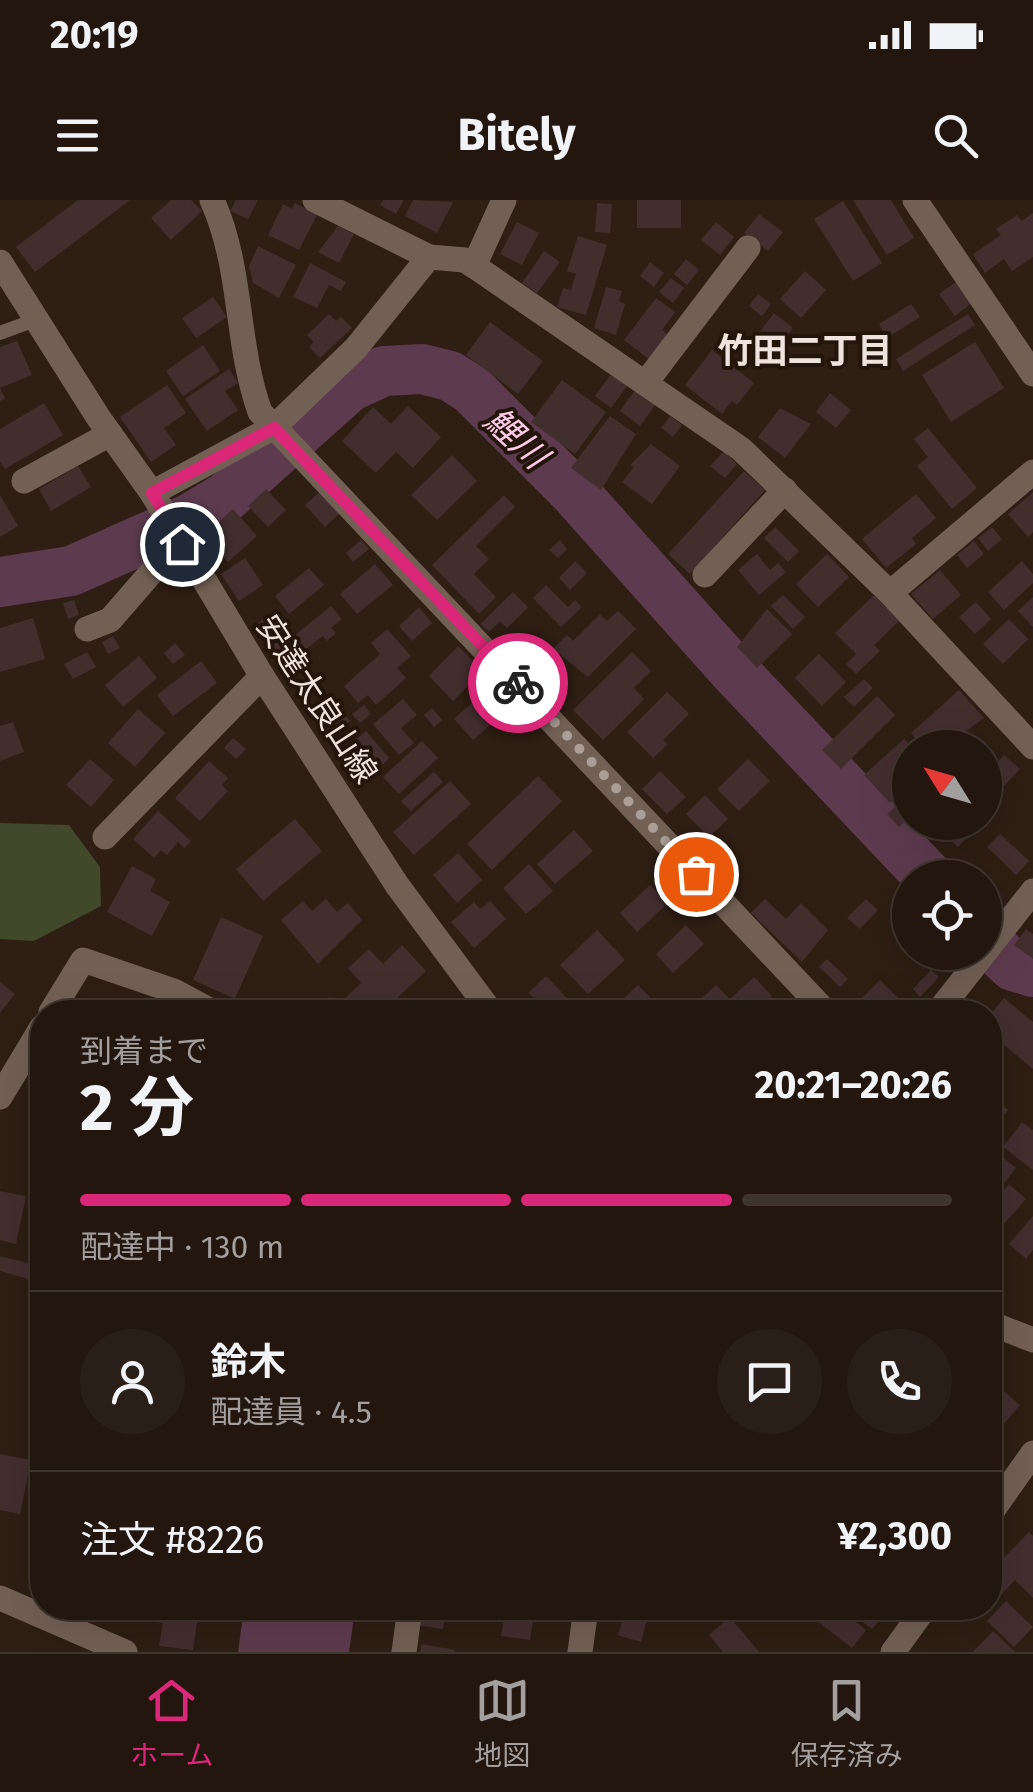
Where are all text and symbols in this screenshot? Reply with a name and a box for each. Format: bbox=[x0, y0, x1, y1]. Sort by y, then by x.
text: 20:19 bbox=[50, 12, 139, 58]
icon: menu bbox=[50, 108, 105, 163]
text: Bitely bbox=[457, 108, 576, 162]
icon: search bbox=[928, 108, 983, 163]
district label: 竹田二丁目 bbox=[717, 330, 893, 372]
water label: 鯉川 bbox=[476, 399, 559, 480]
pin bbox=[140, 502, 225, 587]
icon: home bbox=[155, 517, 210, 572]
street label: 安達太良山線 bbox=[249, 608, 385, 790]
courier bbox=[468, 633, 568, 733]
icon: bike bbox=[491, 656, 546, 711]
north arrow bbox=[892, 730, 1002, 840]
map controls bbox=[892, 730, 1002, 970]
pin bbox=[654, 832, 739, 917]
icon: bag bbox=[669, 847, 724, 902]
button: locate bbox=[892, 860, 1002, 970]
text: 到着まで bbox=[80, 1032, 208, 1070]
text: 20:21–20:26 bbox=[755, 1062, 952, 1108]
text: 2 分 bbox=[80, 1069, 194, 1147]
text: 配達中 · 130 m bbox=[80, 1228, 284, 1266]
button: person bbox=[80, 1329, 185, 1434]
button: chat bbox=[717, 1329, 822, 1434]
button: phone bbox=[847, 1329, 952, 1434]
text: 鈴木 bbox=[210, 1339, 286, 1385]
text: 配達員 · 4.5 bbox=[210, 1393, 372, 1431]
text: ¥2,300 bbox=[837, 1513, 952, 1559]
text: 注文 #8226 bbox=[80, 1517, 264, 1563]
tab: ホーム bbox=[130, 1673, 213, 1773]
tab: 地図 bbox=[474, 1673, 530, 1773]
tab: 保存済み bbox=[791, 1673, 903, 1773]

